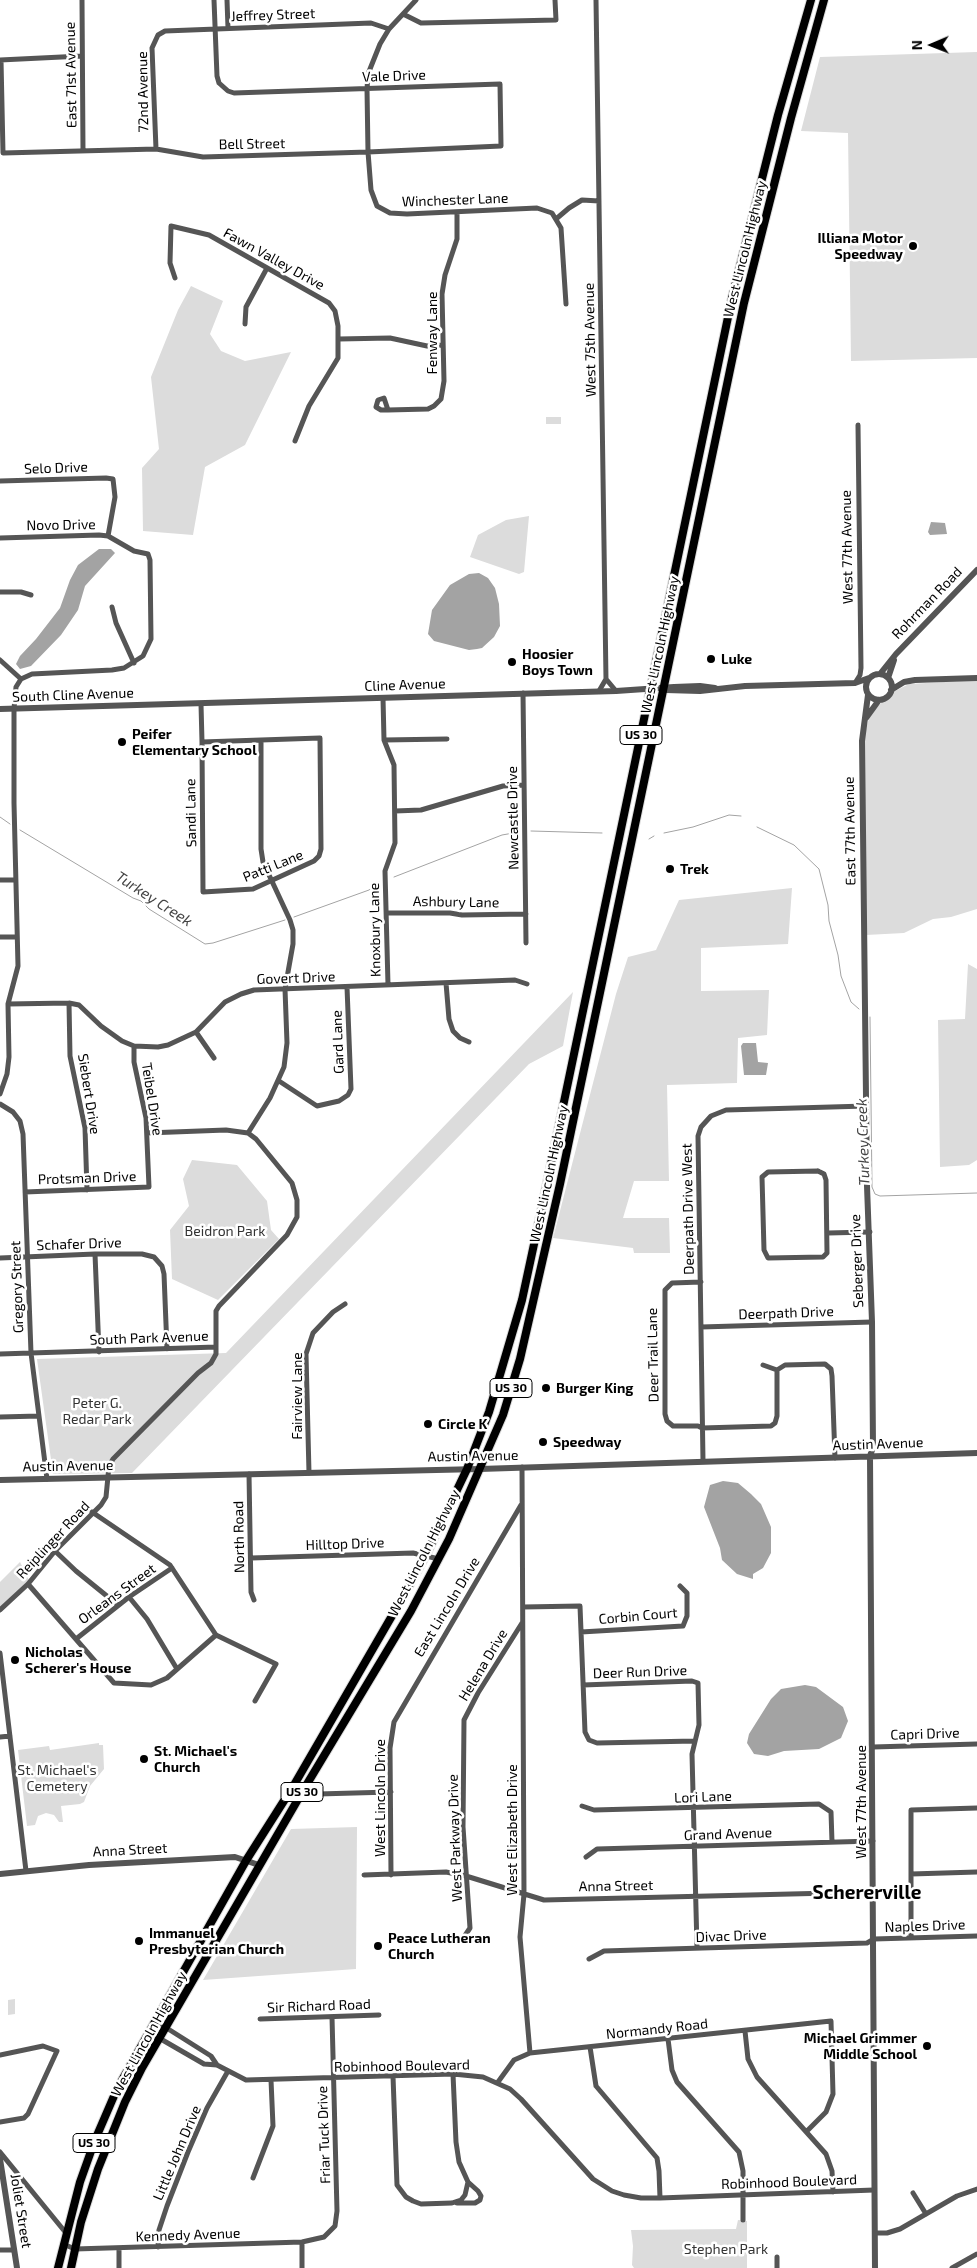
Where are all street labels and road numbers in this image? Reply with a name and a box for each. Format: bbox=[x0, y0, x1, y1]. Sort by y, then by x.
street label: Jeffrey Street bbox=[230, 5, 316, 25]
street label: East 71st Avenue bbox=[62, 22, 80, 128]
street label: 72nd Avenue bbox=[134, 51, 152, 133]
street label: Vale Drive bbox=[362, 66, 426, 86]
street label: Bell Street bbox=[219, 135, 285, 153]
street label: West Lincoln Highway bbox=[720, 179, 770, 319]
street label: Winchester Lane bbox=[401, 190, 509, 210]
street label: Fawn Valley Drive bbox=[220, 224, 328, 294]
street label: West 75th Avenue bbox=[581, 283, 599, 397]
street label: Fenway Lane bbox=[424, 291, 440, 375]
street label: Selo Drive bbox=[24, 458, 88, 478]
street label: West 77th Avenue bbox=[838, 490, 856, 604]
street label: Novo Drive bbox=[26, 516, 96, 534]
street label: Rohrman Road bbox=[888, 563, 966, 643]
street label: West Lincoln Highway bbox=[637, 575, 683, 715]
street label: Cline Avenue bbox=[364, 675, 446, 695]
street label: South Cline Avenue bbox=[12, 684, 134, 706]
road number: US 30 bbox=[620, 726, 662, 744]
street label: Newcastle Drive bbox=[504, 766, 522, 870]
street label: East 77th Avenue bbox=[841, 776, 859, 886]
street label: Sandi Lane bbox=[182, 778, 200, 848]
street label: Patti Lane bbox=[240, 846, 306, 886]
street label: Knoxbury Lane bbox=[366, 883, 384, 977]
street label: Ashbury Lane bbox=[413, 893, 499, 911]
street label: Govert Drive bbox=[256, 968, 336, 988]
street label: Gard Lane bbox=[328, 1010, 348, 1074]
street label: Siebert Drive bbox=[74, 1052, 104, 1136]
street label: Teibel Drive bbox=[138, 1061, 166, 1137]
street label: West Lincoln Highway bbox=[526, 1104, 572, 1244]
street label: Deerpath Drive West bbox=[678, 1143, 698, 1275]
street label: Protsman Drive bbox=[37, 1168, 137, 1188]
street label: Seberger Drive bbox=[847, 1214, 867, 1308]
street label: Schafer Drive bbox=[36, 1234, 122, 1254]
street label: Gregory Street bbox=[7, 1240, 27, 1334]
street label: Deerpath Drive bbox=[738, 1303, 834, 1323]
street label: Deer Trail Lane bbox=[644, 1308, 662, 1402]
street label: South Park Avenue bbox=[89, 1328, 209, 1348]
street label: Fairview Lane bbox=[289, 1352, 305, 1440]
road number: US 30 bbox=[490, 1379, 532, 1398]
street label: Austin Avenue bbox=[832, 1434, 924, 1454]
street label: Austin Avenue bbox=[427, 1447, 519, 1465]
street label: Austin Avenue bbox=[22, 1457, 114, 1475]
street label: West Lincoln Highway bbox=[385, 1487, 463, 1619]
street label: Reiplinger Road bbox=[13, 1498, 93, 1582]
street label: North Road bbox=[230, 1501, 248, 1573]
street label: Hilltop Drive bbox=[305, 1534, 385, 1554]
street label: East Lincoln Drive bbox=[411, 1554, 483, 1660]
street label: Orleans Street bbox=[75, 1560, 159, 1628]
street label: Corbin Court bbox=[598, 1604, 678, 1628]
street label: Helena Drive bbox=[455, 1626, 511, 1704]
street label: Deer Run Drive bbox=[593, 1662, 687, 1682]
street label: Capri Drive bbox=[890, 1724, 960, 1744]
street label: West Lincoln Drive bbox=[372, 1739, 388, 1857]
street label: West 77th Avenue bbox=[853, 1745, 869, 1859]
street label: West Elizabeth Drive bbox=[504, 1764, 520, 1896]
street label: West Parkway Drive bbox=[444, 1774, 466, 1902]
road number: US 30 bbox=[281, 1782, 323, 1801]
street label: Lori Lane bbox=[674, 1788, 732, 1806]
street label: Grand Avenue bbox=[684, 1824, 772, 1844]
street label: Anna Street bbox=[92, 1840, 168, 1860]
street label: Anna Street bbox=[579, 1877, 653, 1895]
street label: Naples Drive bbox=[884, 1916, 966, 1936]
street label: Divac Drive bbox=[695, 1926, 767, 1946]
street label: West Lincoln Highway bbox=[108, 1969, 190, 2099]
street label: Sir Richard Road bbox=[267, 1996, 371, 2016]
street label: Normandy Road bbox=[605, 2015, 709, 2043]
street label: Robinhood Boulevard bbox=[334, 2056, 470, 2076]
street label: Friar Tuck Drive bbox=[314, 2086, 334, 2184]
street label: Little John Drive bbox=[149, 2103, 205, 2203]
road number: US 30 bbox=[73, 2134, 115, 2152]
street label: Robinhood Boulevard bbox=[721, 2171, 857, 2193]
street label: Joliet Street bbox=[7, 2173, 35, 2249]
street label: Kennedy Avenue bbox=[135, 2225, 241, 2245]

